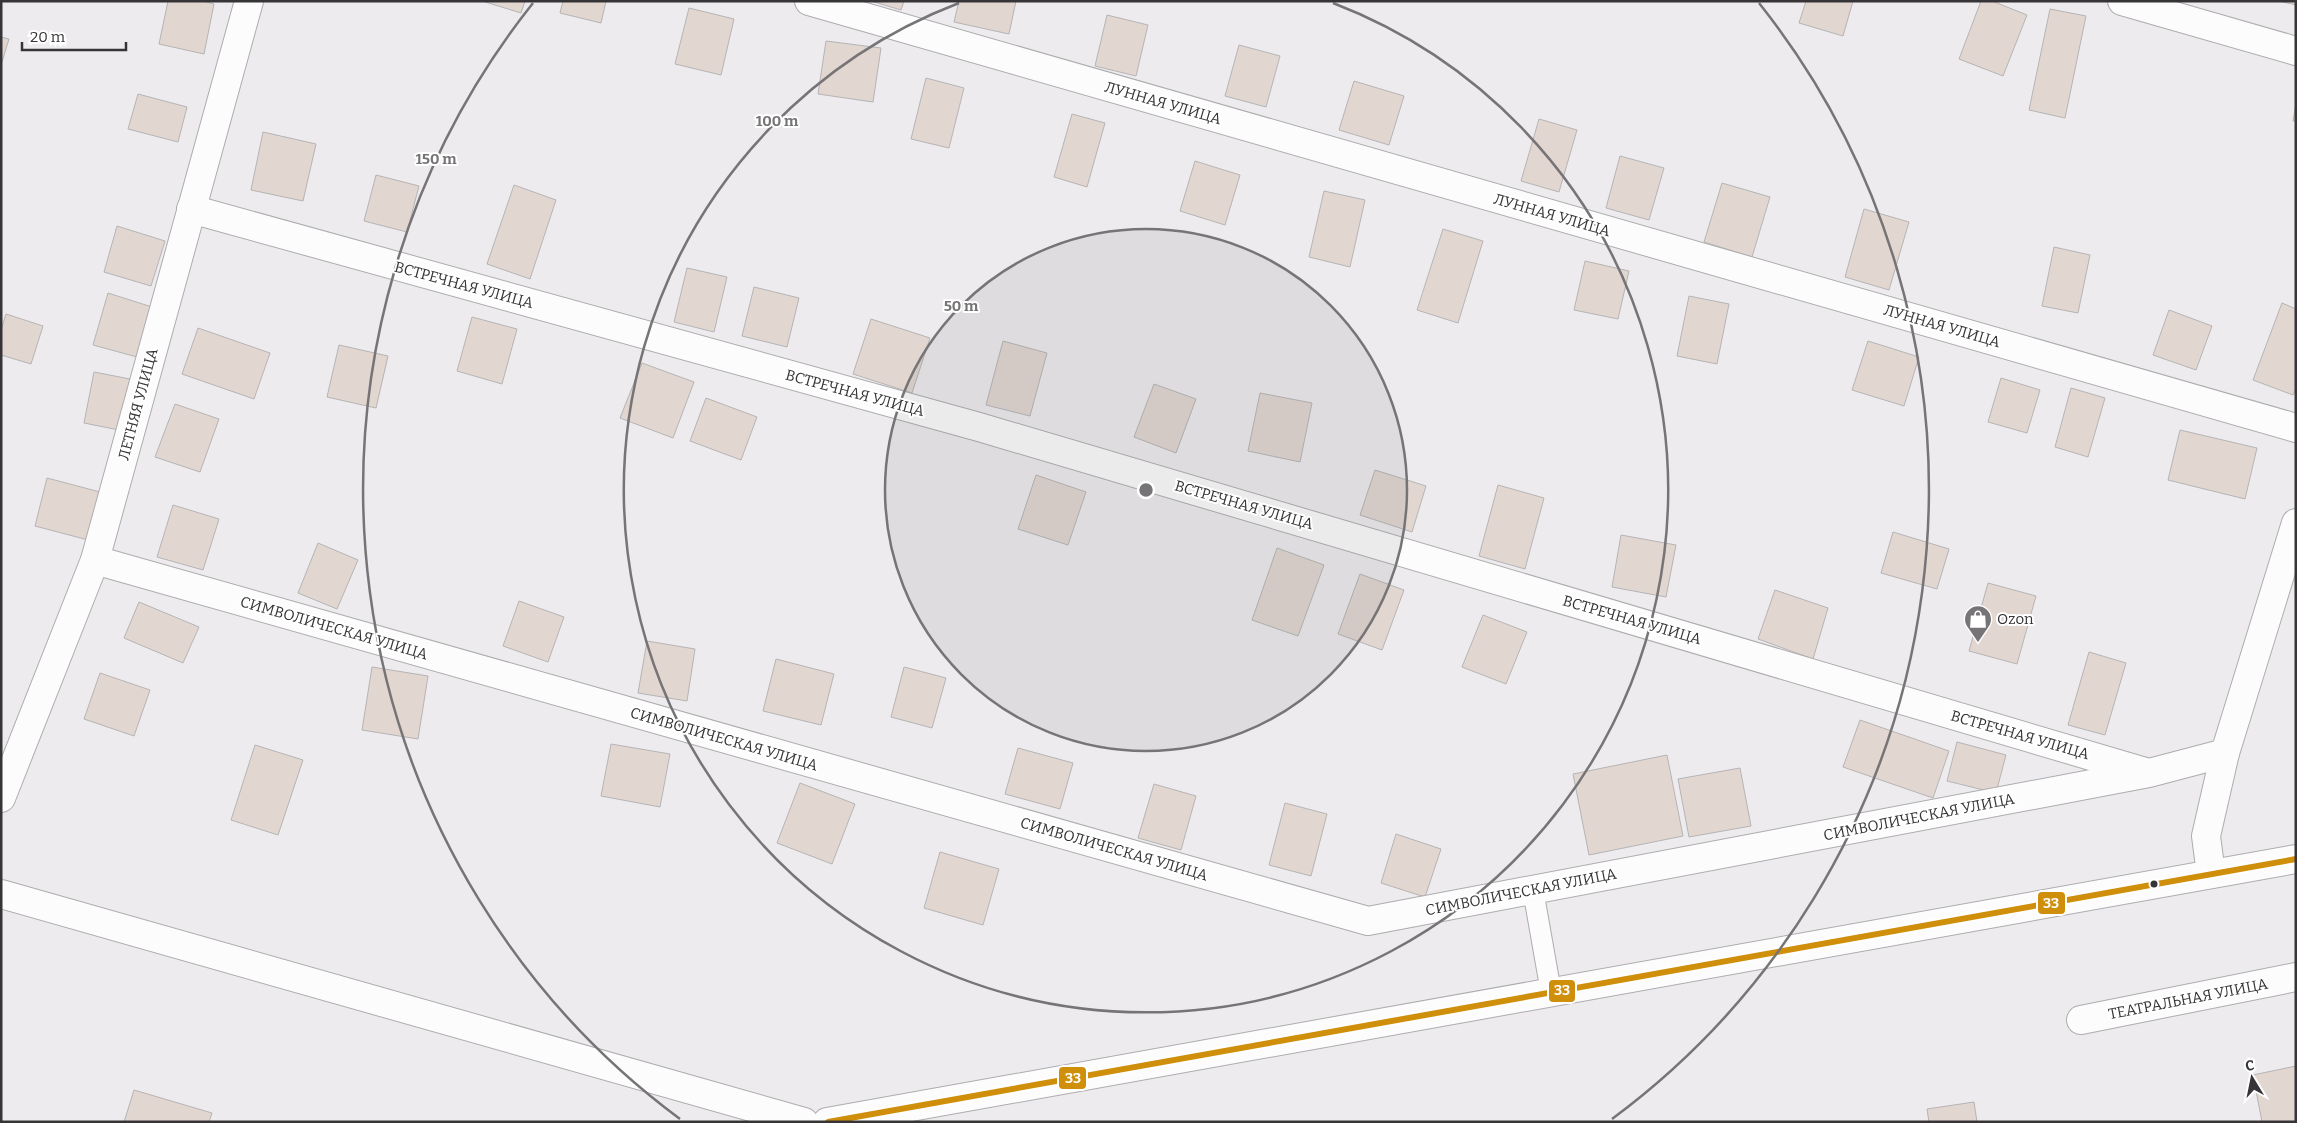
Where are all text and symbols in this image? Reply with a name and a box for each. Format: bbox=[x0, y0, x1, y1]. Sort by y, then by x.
scale bar bbox=[22, 20, 126, 52]
text: 20 m bbox=[30, 28, 66, 46]
street label: ЛУННАЯ УЛИЦА bbox=[1103, 78, 1224, 128]
text: 100 m bbox=[756, 112, 799, 130]
text: 150 m bbox=[415, 150, 457, 168]
street label: ЛУННАЯ УЛИЦА bbox=[1492, 190, 1613, 240]
street label: ВСТРЕЧНАЯ УЛИЦА bbox=[393, 258, 536, 312]
text: 50 m bbox=[944, 297, 979, 315]
street label: ЛУННАЯ УЛИЦА bbox=[1882, 301, 2003, 351]
street label: ЛЕТНЯЯ УЛИЦА bbox=[114, 346, 162, 462]
street label: ВСТРЕЧНАЯ УЛИЦА bbox=[784, 366, 927, 420]
street label: ВСТРЕЧНАЯ УЛИЦА bbox=[1173, 477, 1316, 533]
centre of rings bbox=[1137, 481, 1155, 499]
street label: ВСТРЕЧНАЯ УЛИЦА bbox=[1561, 592, 1704, 648]
street label: СИМВОЛИЧЕСКАЯ УЛИЦА bbox=[238, 593, 430, 664]
shop icon: Ozon bbox=[1963, 604, 1993, 643]
place label: Ozon bbox=[1997, 610, 2034, 628]
street label: СИМВОЛИЧЕСКАЯ УЛИЦА bbox=[628, 704, 820, 775]
street label: ВСТРЕЧНАЯ УЛИЦА bbox=[1949, 707, 2092, 763]
street label: СИМВОЛИЧЕСКАЯ УЛИЦА bbox=[1822, 790, 2016, 844]
street label: СИМВОЛИЧЕСКАЯ УЛИЦА bbox=[1018, 814, 1210, 885]
street label: СИМВОЛИЧЕСКАЯ УЛИЦА bbox=[1424, 865, 1618, 919]
unlabelled marker bbox=[2149, 879, 2159, 889]
line badge: 33 bbox=[2037, 891, 2066, 915]
text: 33 bbox=[2043, 895, 2059, 912]
street label: ТЕАТРАЛЬНАЯ УЛИЦА bbox=[2107, 975, 2270, 1023]
line badge: 33 bbox=[1548, 979, 1576, 1003]
text: 33 bbox=[1554, 982, 1570, 999]
north arrow bbox=[2227, 1053, 2277, 1103]
text: С bbox=[2244, 1057, 2256, 1075]
line badge: 33 bbox=[1058, 1066, 1087, 1090]
text: 33 bbox=[1065, 1070, 1081, 1087]

